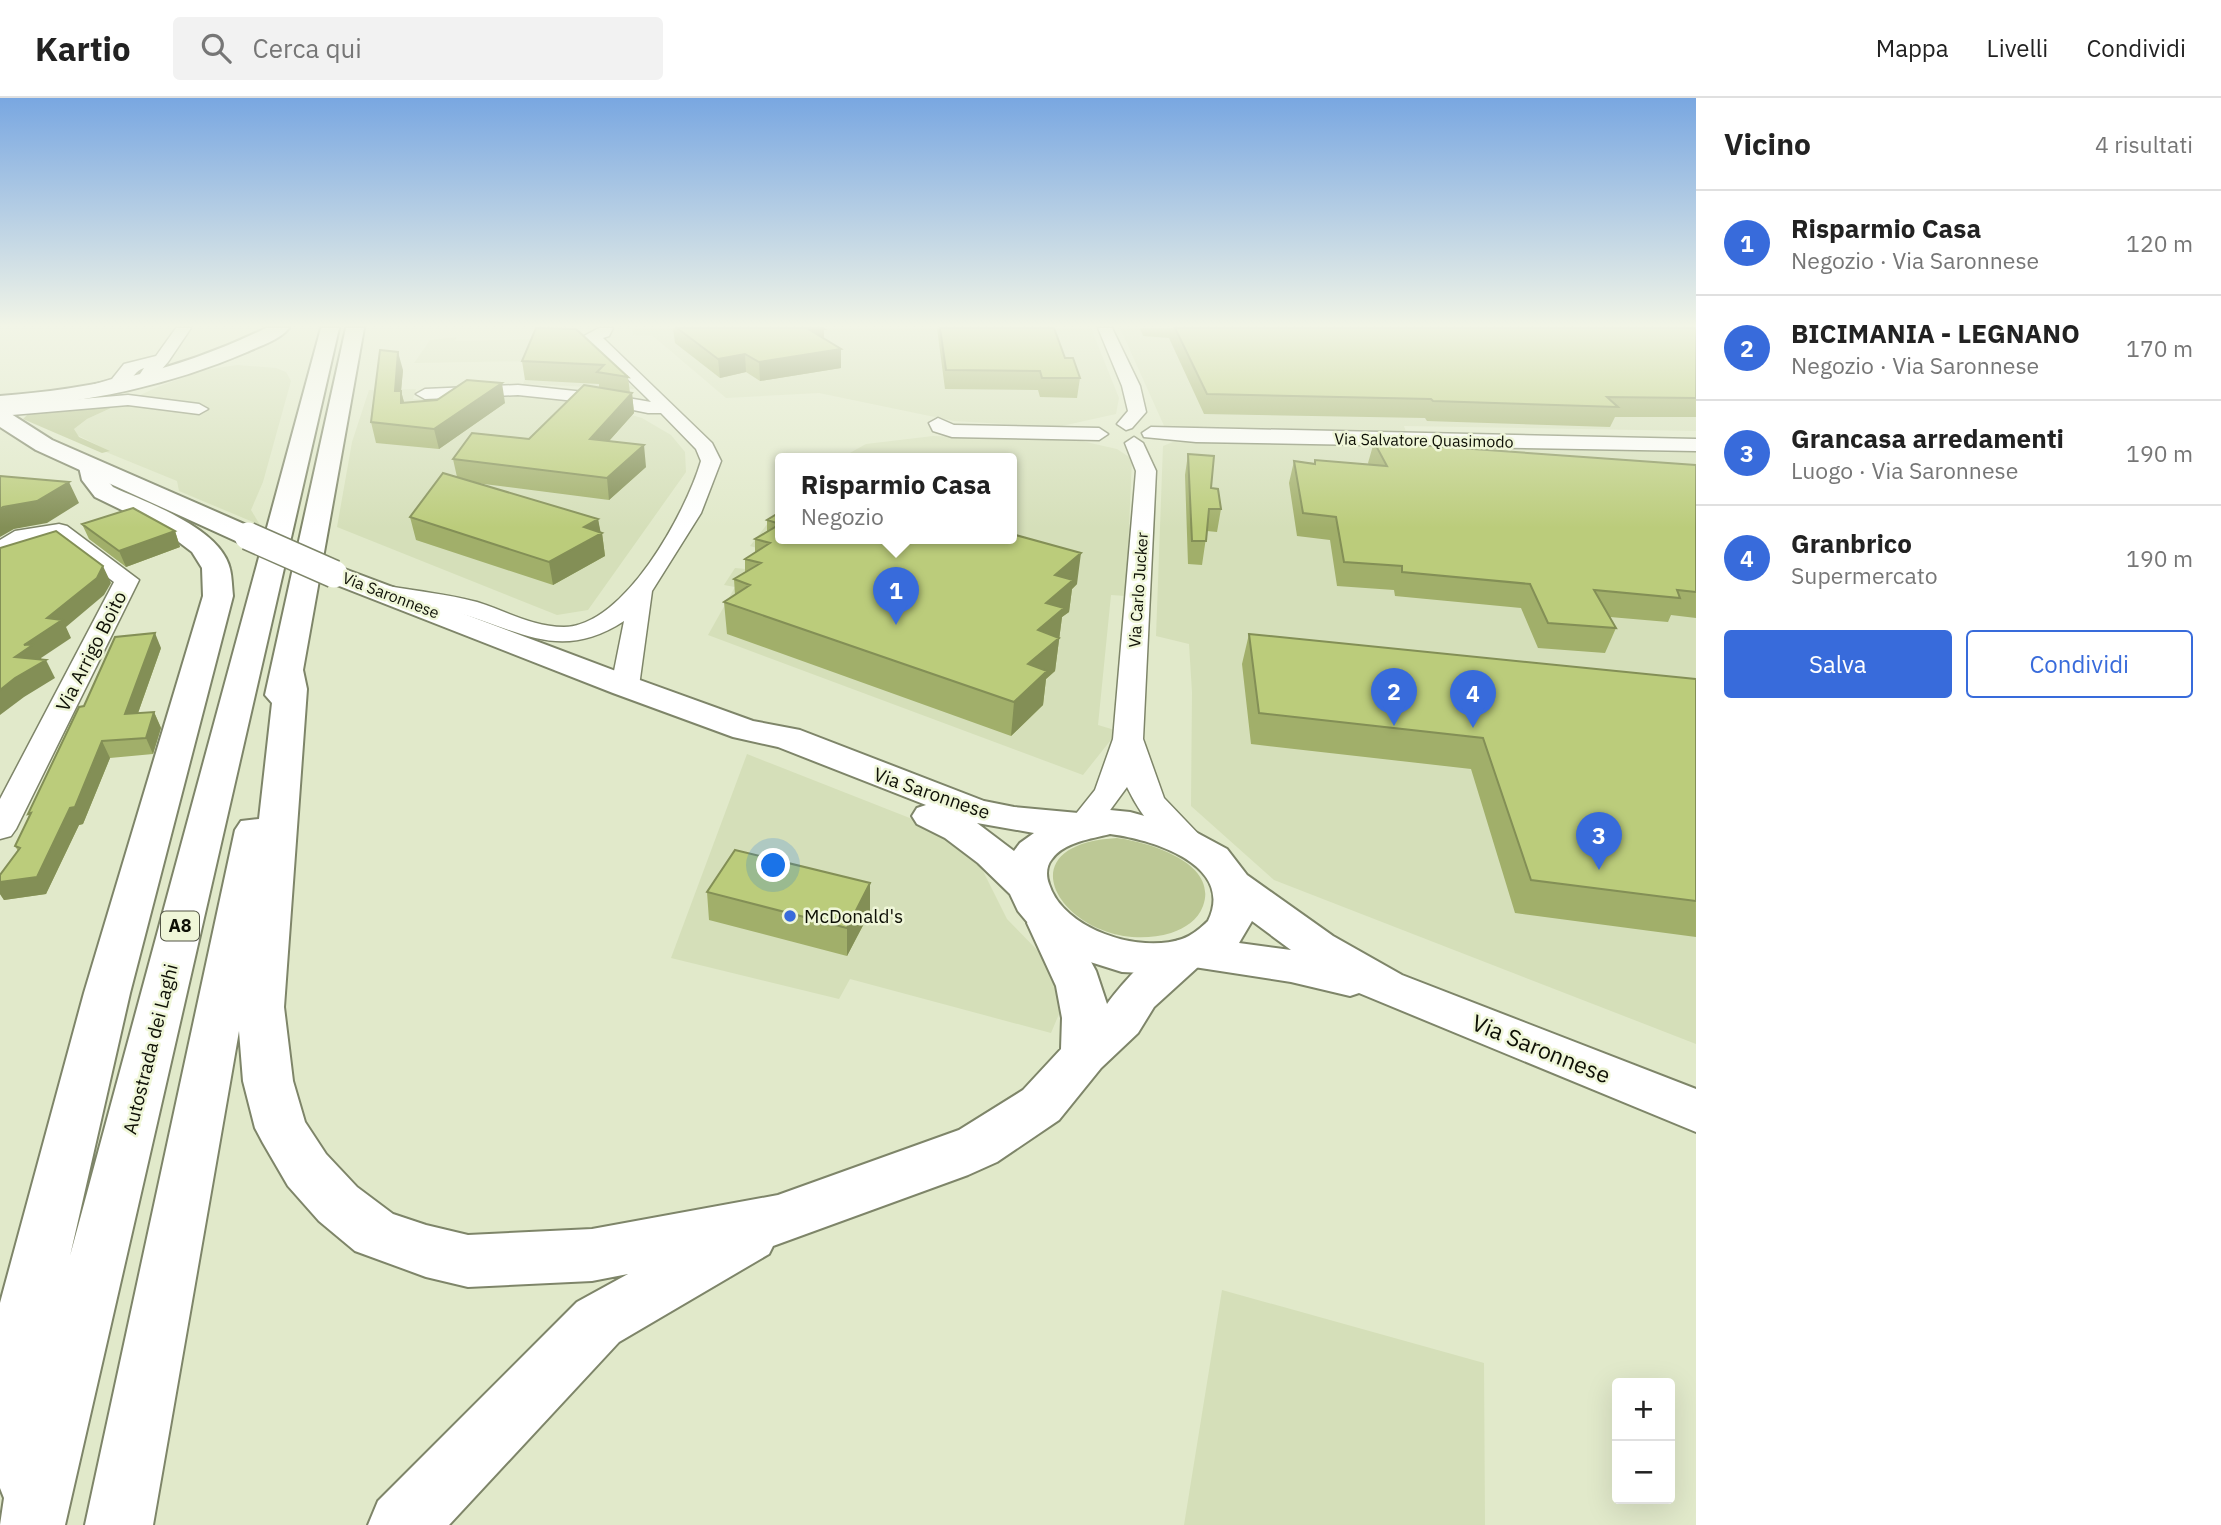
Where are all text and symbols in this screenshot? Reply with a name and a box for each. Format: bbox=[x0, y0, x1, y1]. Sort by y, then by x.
search box bbox=[173, 17, 663, 80]
text: Kartio bbox=[35, 27, 131, 70]
icon: search bbox=[197, 29, 235, 67]
text: Cerca qui bbox=[253, 31, 362, 65]
text: Mappa bbox=[1876, 32, 1949, 64]
text: Livelli bbox=[1987, 32, 2048, 64]
text: Condividi bbox=[2086, 32, 2186, 64]
text: Vicino bbox=[1724, 124, 1811, 163]
text: 4 risultati bbox=[2095, 129, 2193, 159]
text: Risparmio Casa bbox=[1791, 211, 1981, 245]
text: 1 bbox=[1740, 228, 1754, 258]
text: 120 m bbox=[2126, 228, 2193, 258]
text: Negozio · Via Saronnese bbox=[1791, 245, 2039, 275]
text: BICIMANIA - LEGNANO bbox=[1791, 316, 2080, 350]
text: 2 bbox=[1740, 333, 1754, 363]
text: 170 m bbox=[2126, 333, 2193, 363]
text: Negozio · Via Saronnese bbox=[1791, 350, 2039, 380]
text: Grancasa arredamenti bbox=[1791, 421, 2064, 455]
street label: Via Salvatore Quasimodo bbox=[1334, 428, 1514, 452]
text: 3 bbox=[1740, 438, 1754, 468]
text: 190 m bbox=[2126, 438, 2193, 468]
popup bbox=[775, 453, 1017, 544]
text: Luogo · Via Saronnese bbox=[1791, 455, 2018, 485]
text: Risparmio Casa bbox=[801, 467, 991, 501]
text: Negozio bbox=[801, 501, 884, 531]
text: Granbrico bbox=[1791, 526, 1912, 560]
street label: Via Carlo Jucker bbox=[1124, 532, 1152, 648]
text: 4 bbox=[1740, 543, 1754, 573]
text: 190 m bbox=[2126, 543, 2193, 573]
text: Supermercato bbox=[1791, 560, 1938, 590]
street label: Via Saronnese bbox=[340, 567, 442, 623]
pin: 1 bbox=[873, 567, 919, 625]
street label: Via Arrigo Boito bbox=[50, 587, 132, 715]
button: Salva bbox=[1724, 630, 1952, 698]
button: Condividi bbox=[1966, 630, 2193, 698]
pin: 2 bbox=[1371, 668, 1417, 726]
pin: 4 bbox=[1450, 670, 1496, 728]
street label: Via Saronnese bbox=[871, 762, 993, 824]
pin: 3 bbox=[1576, 812, 1622, 870]
your location bbox=[756, 848, 790, 882]
place label: McDonald's bbox=[804, 904, 903, 928]
marker: McDonald's bbox=[782, 908, 798, 924]
road number: A8 bbox=[161, 912, 199, 940]
street label: Autostrada dei Laghi bbox=[117, 961, 183, 1137]
street label: Via Saronnese bbox=[1468, 1007, 1615, 1089]
map controls bbox=[1612, 1378, 1675, 1504]
button: + bbox=[1612, 1378, 1675, 1441]
button: − bbox=[1612, 1441, 1675, 1504]

